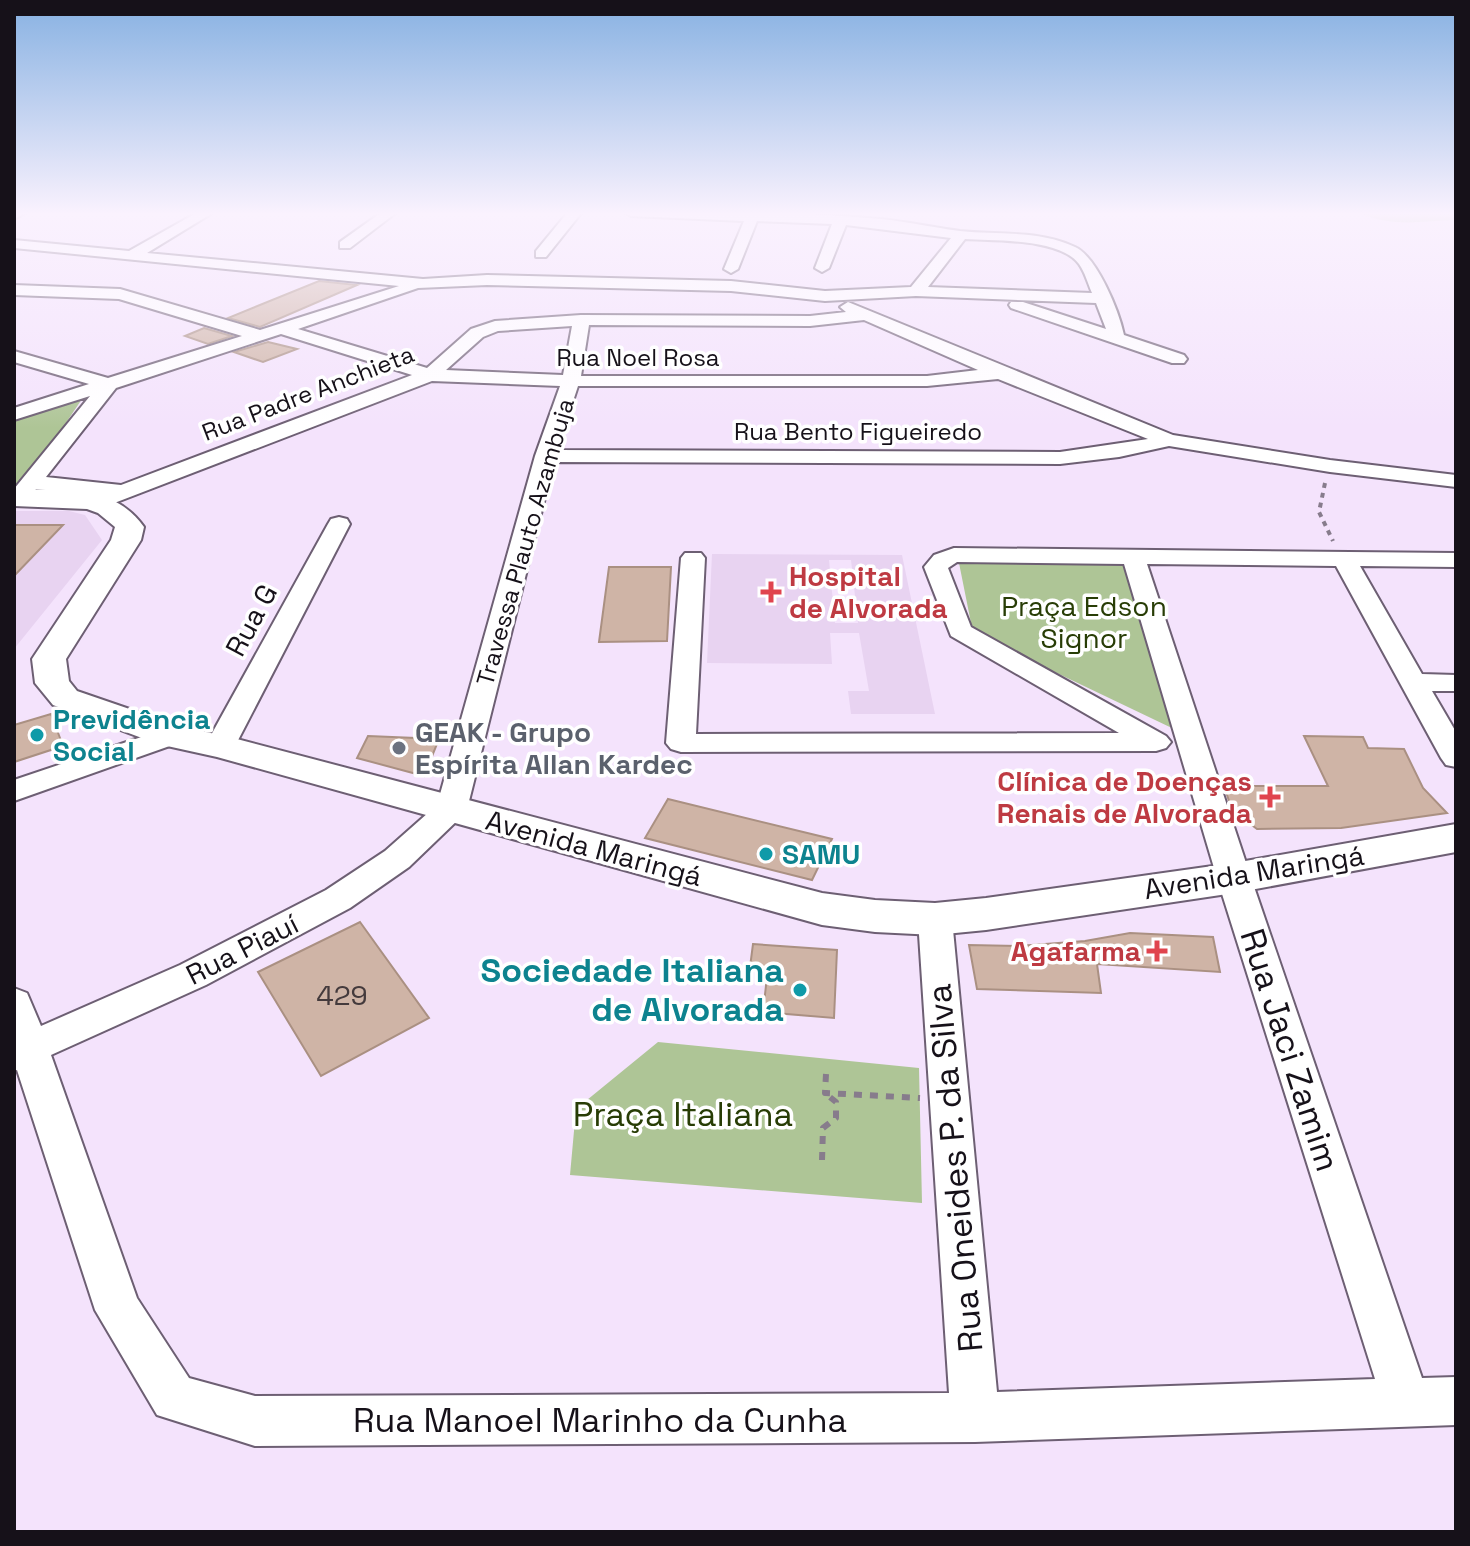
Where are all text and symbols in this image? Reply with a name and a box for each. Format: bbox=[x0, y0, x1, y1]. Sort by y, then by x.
street label: Rua Padre Anchieta bbox=[197, 338, 419, 448]
street label: Rua Noel Rosa bbox=[556, 342, 720, 373]
street label: Travessa Plauto Azambuja bbox=[469, 395, 581, 689]
street label: Rua Bento Figueiredo bbox=[734, 416, 982, 447]
place label: Hospital de Alvorada bbox=[789, 558, 948, 626]
street label: Rua G bbox=[217, 578, 285, 662]
marker: Hospital de Alvorada bbox=[760, 581, 782, 603]
park label: Praça Edson Signor bbox=[1001, 588, 1167, 656]
place label: Previdência Social bbox=[53, 701, 210, 769]
place label: GEAK - Grupo Espírita Allan Kardec bbox=[415, 714, 693, 782]
marker: Previdência Social bbox=[28, 726, 46, 744]
marker: GEAK - Grupo Espírita Allan Kardec bbox=[390, 739, 408, 757]
place label: Clínica de Doenças Renais de Alvorada bbox=[997, 763, 1252, 831]
marker: Clínica de Doenças Renais de Alvorada bbox=[1259, 786, 1281, 808]
street label: Avenida Maringá bbox=[482, 802, 706, 894]
place label: SAMU bbox=[782, 836, 860, 872]
street label: Avenida Maringá bbox=[1141, 837, 1367, 907]
marker: SAMU bbox=[757, 845, 775, 863]
street label: Rua Piauí bbox=[180, 905, 304, 993]
street label: Rua Jaci Zamim bbox=[1231, 923, 1349, 1177]
place label: Agafarma bbox=[1011, 933, 1141, 969]
marker: Agafarma bbox=[1148, 942, 1166, 960]
place label: Sociedade Italiana de Alvorada bbox=[481, 949, 784, 1031]
house number: 429 bbox=[316, 977, 368, 1013]
marker: Sociedade Italiana de Alvorada bbox=[791, 981, 809, 999]
street label: Rua Oneides P. da Silva bbox=[917, 982, 993, 1354]
park label: Praça Italiana bbox=[573, 1093, 793, 1136]
street label: Rua Manoel Marinho da Cunha bbox=[353, 1399, 847, 1442]

